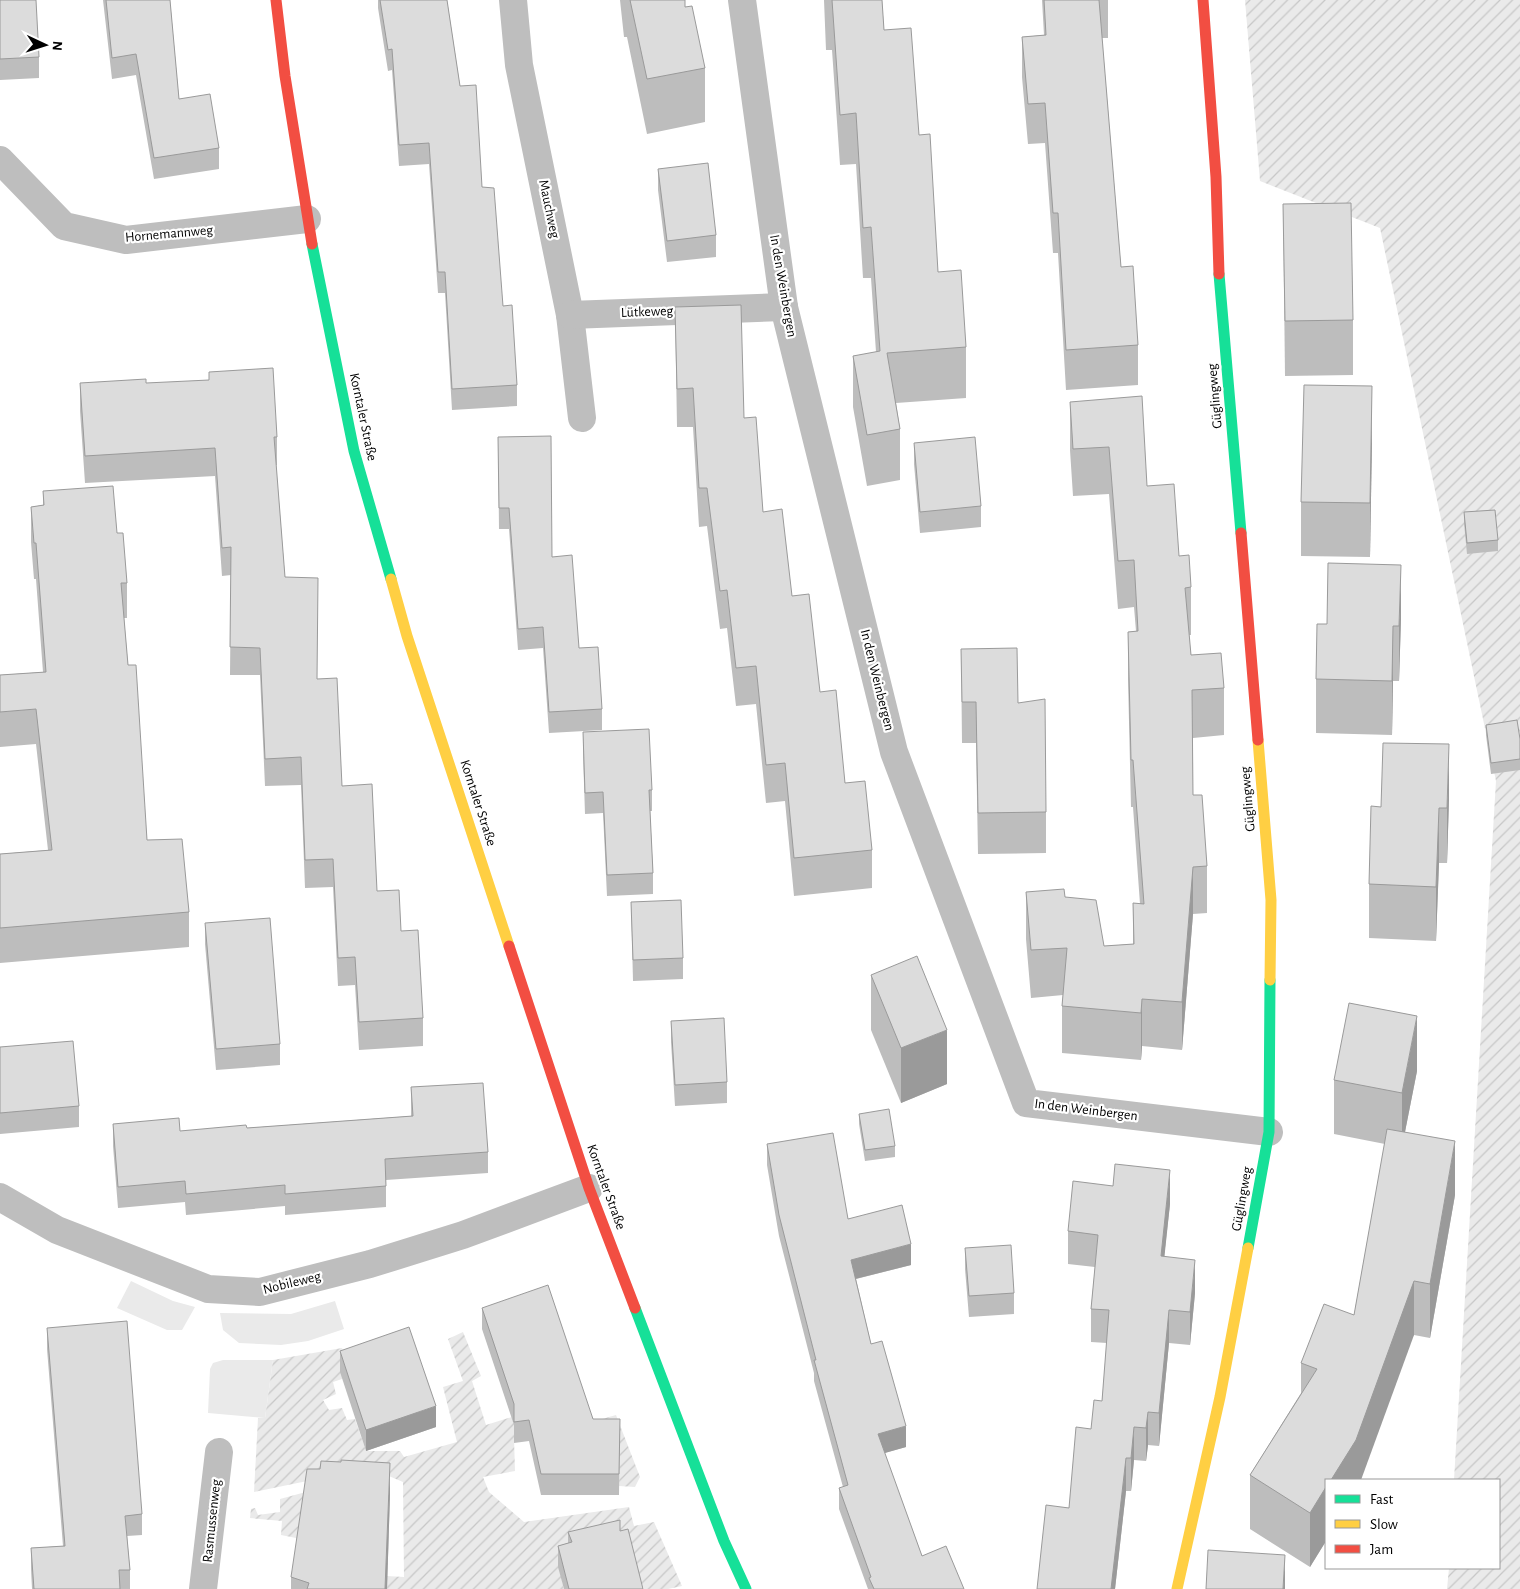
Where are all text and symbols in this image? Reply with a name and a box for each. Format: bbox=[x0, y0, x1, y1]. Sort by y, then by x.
north arrow bbox=[20, 20, 70, 70]
text: N bbox=[50, 40, 64, 51]
street label: Mauchweg bbox=[536, 179, 562, 240]
street label: Hornemannweg bbox=[124, 223, 214, 245]
street label: In den Weinbergen bbox=[767, 234, 799, 338]
street label: Lütkeweg bbox=[621, 304, 674, 320]
street label: Güglingweg bbox=[1205, 363, 1225, 429]
street label: Korntaler Straße bbox=[347, 372, 379, 462]
street label: In den Weinbergen bbox=[858, 628, 896, 732]
street label: Korntaler Straße bbox=[457, 758, 499, 848]
street label: Güglingweg bbox=[1238, 766, 1258, 832]
street label: In den Weinbergen bbox=[1034, 1097, 1138, 1123]
street label: Korntaler Straße bbox=[584, 1142, 628, 1232]
street label: Güglingweg bbox=[1229, 1165, 1255, 1232]
street label: Nobileweg bbox=[262, 1269, 323, 1297]
street label: Rasmussenweg bbox=[201, 1479, 223, 1563]
legend bbox=[1325, 1479, 1500, 1569]
text: Fast bbox=[1370, 1492, 1394, 1507]
text: Slow bbox=[1370, 1517, 1398, 1532]
text: Jam bbox=[1370, 1542, 1393, 1557]

